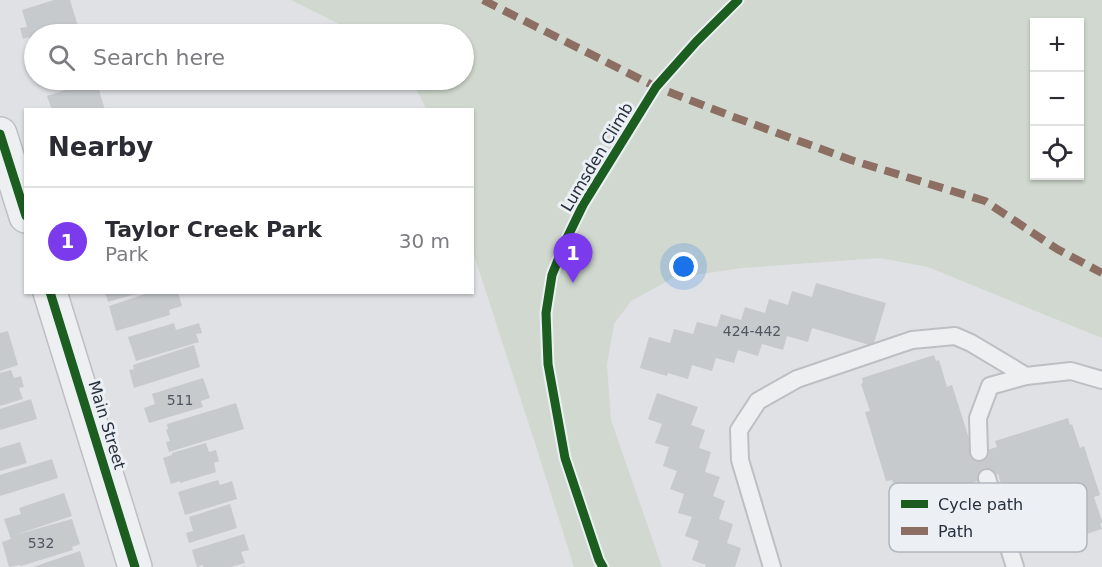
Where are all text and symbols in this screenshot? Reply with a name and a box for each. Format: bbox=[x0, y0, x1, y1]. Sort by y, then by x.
map controls bbox=[1030, 18, 1084, 180]
button: + bbox=[1030, 18, 1084, 72]
search box bbox=[24, 24, 474, 90]
icon: search bbox=[45, 41, 78, 74]
text: Search here bbox=[93, 45, 225, 70]
button: − bbox=[1030, 72, 1084, 126]
street label: Lumsden Climb bbox=[557, 99, 637, 215]
button: locate bbox=[1030, 126, 1084, 180]
text: Nearby bbox=[48, 132, 153, 162]
text: Taylor Creek Park bbox=[105, 217, 322, 242]
text: 1 bbox=[61, 229, 74, 253]
text: 30 m bbox=[399, 229, 450, 253]
pin: 1 bbox=[554, 234, 592, 283]
text: Park bbox=[105, 242, 148, 266]
your location bbox=[669, 252, 698, 281]
house number: 424-442 bbox=[723, 323, 781, 339]
street label: Main Street bbox=[84, 378, 130, 472]
house number: 511 bbox=[167, 392, 193, 408]
legend bbox=[889, 483, 1087, 552]
text: Cycle path bbox=[938, 495, 1023, 514]
text: Path bbox=[938, 522, 973, 541]
house number: 532 bbox=[28, 535, 54, 551]

